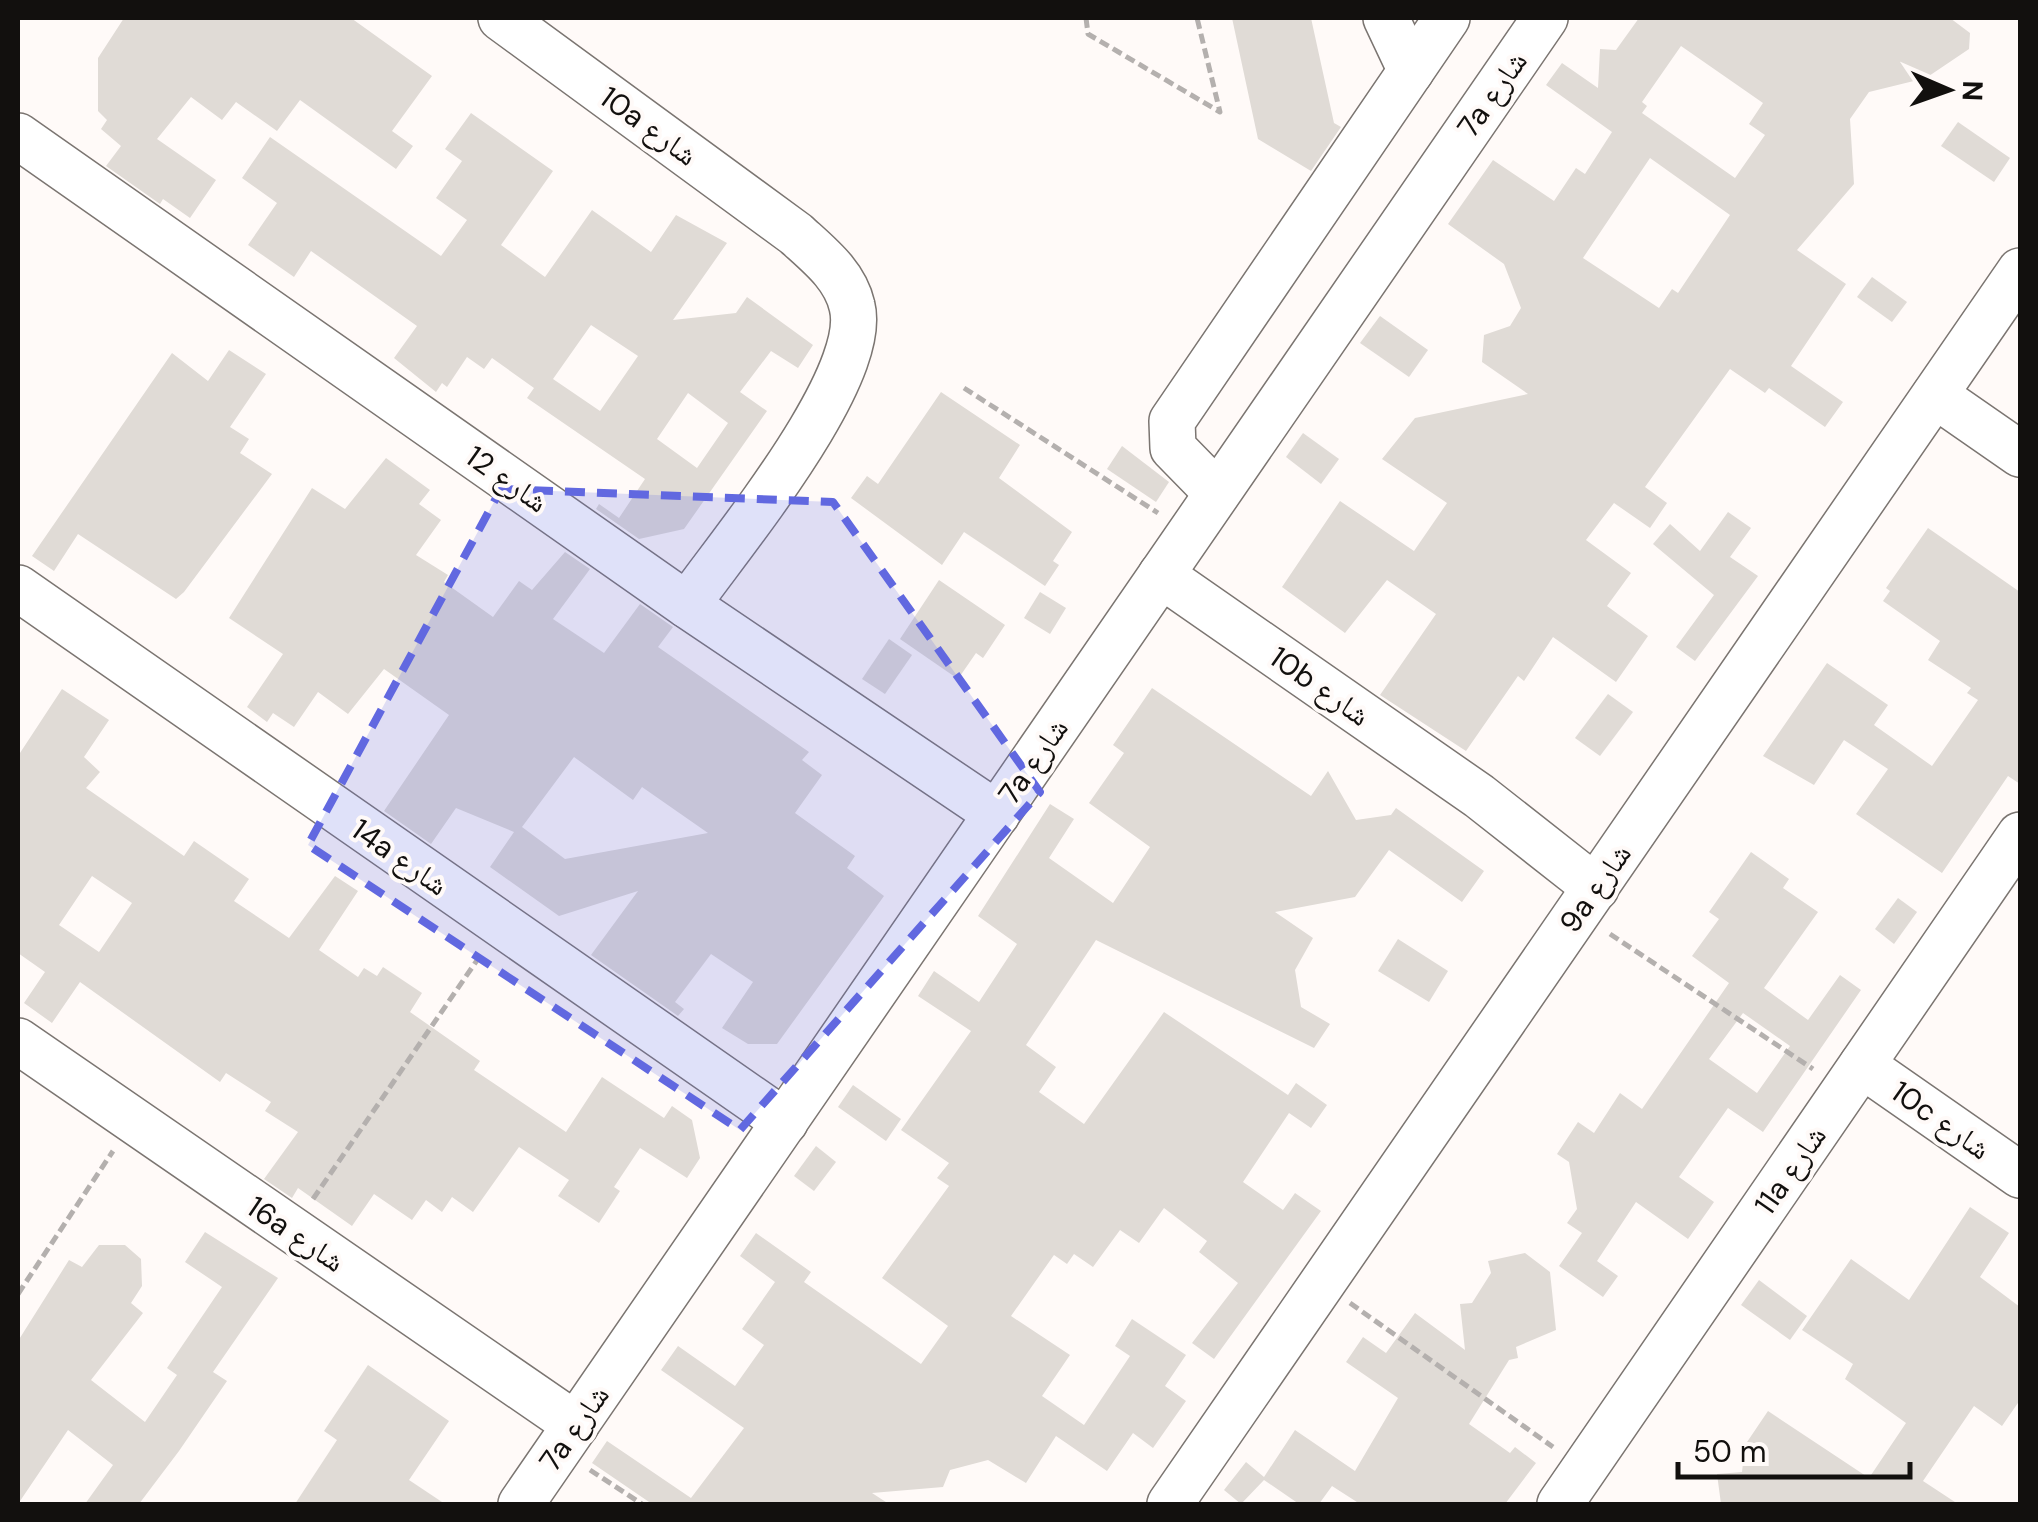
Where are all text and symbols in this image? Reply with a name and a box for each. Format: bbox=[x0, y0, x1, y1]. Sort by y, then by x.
north arrow bbox=[1898, 40, 1998, 140]
street label: 7a شارع bbox=[1448, 43, 1536, 145]
street label: 10a شارع bbox=[593, 78, 705, 174]
text: N bbox=[1954, 80, 1991, 102]
street label: شارع 12 bbox=[458, 437, 556, 521]
street label: 10b شارع bbox=[1262, 637, 1378, 735]
street label: 7a شارع bbox=[989, 710, 1077, 812]
street label: 14a شارع bbox=[344, 810, 456, 904]
street label: 9a شارع bbox=[1550, 836, 1640, 940]
street label: 10c شارع bbox=[1884, 1072, 1998, 1168]
street label: 11a شارع bbox=[1745, 1118, 1835, 1222]
street label: 16a شارع bbox=[240, 1187, 352, 1281]
street label: 7a شارع bbox=[530, 1377, 618, 1479]
scale bar bbox=[1678, 1417, 1910, 1479]
text: 50 m bbox=[1693, 1432, 1767, 1471]

